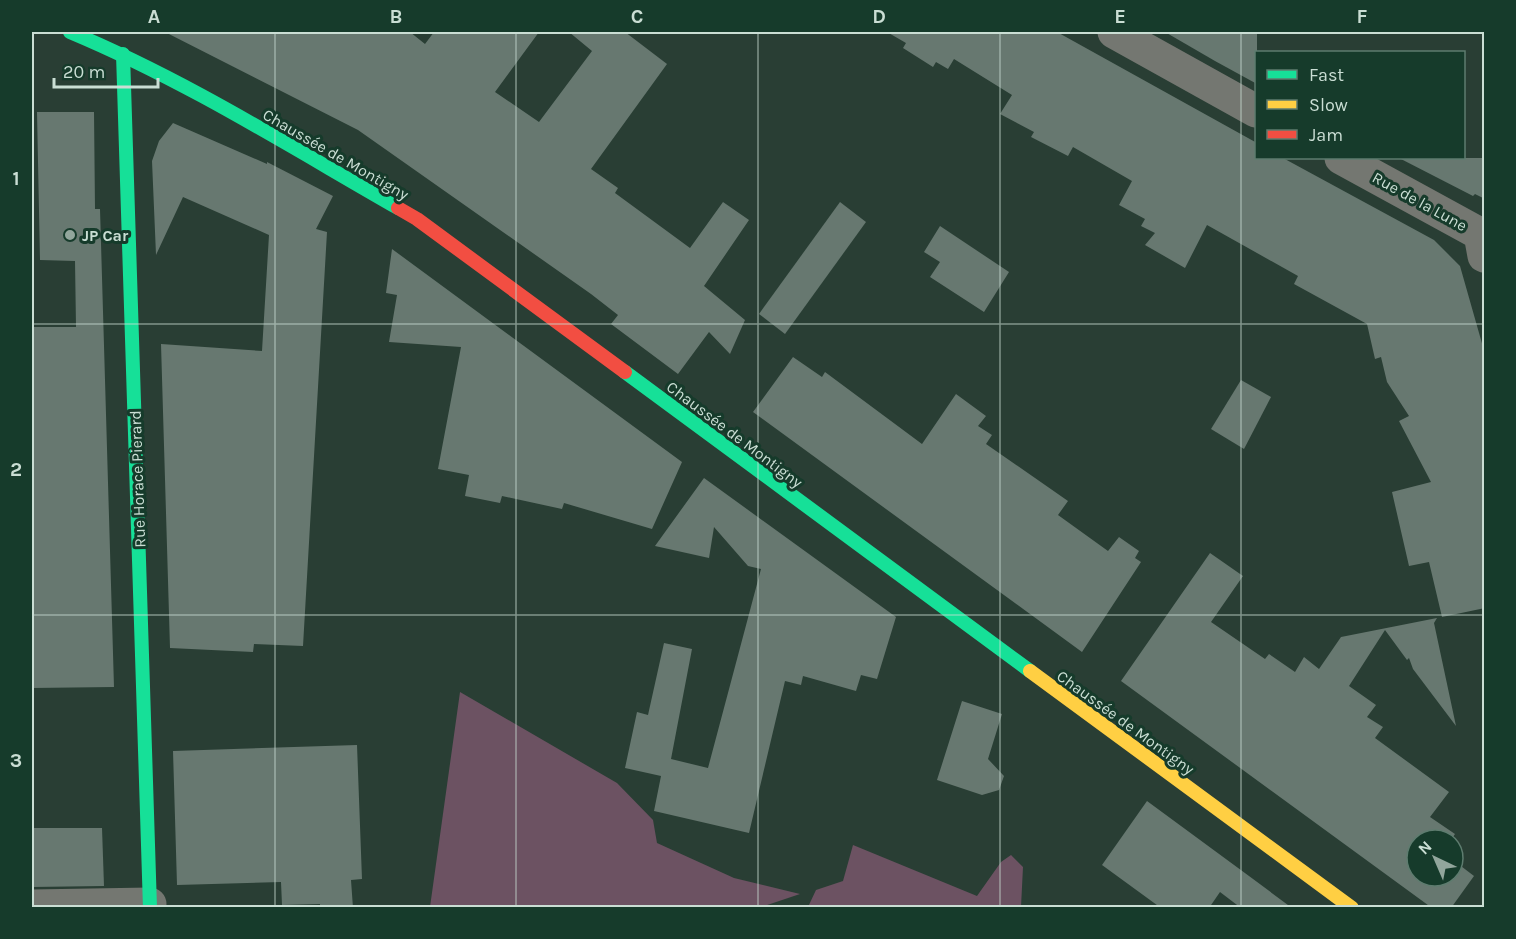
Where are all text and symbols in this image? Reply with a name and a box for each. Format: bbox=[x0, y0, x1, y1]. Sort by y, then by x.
text: A bbox=[148, 5, 161, 28]
text: B bbox=[390, 5, 402, 28]
text: C bbox=[631, 5, 643, 28]
text: D bbox=[872, 5, 886, 28]
text: E bbox=[1114, 5, 1126, 28]
text: F bbox=[1357, 5, 1368, 28]
scale bar bbox=[54, 51, 158, 89]
legend bbox=[1255, 51, 1465, 159]
text: 20 m bbox=[63, 61, 105, 83]
text: Fast bbox=[1309, 64, 1344, 86]
text: Slow bbox=[1309, 94, 1348, 116]
street label: Chaussée de Montigny bbox=[259, 105, 413, 204]
text: Jam bbox=[1309, 124, 1343, 146]
text: 1 bbox=[12, 167, 20, 190]
street label: Rue de la Lune bbox=[1369, 168, 1470, 235]
place label: JP Car bbox=[82, 226, 129, 245]
marker: JP Car bbox=[63, 228, 77, 242]
street label: Chaussée de Montigny bbox=[663, 377, 807, 492]
street label: Rue Horace Pierard bbox=[126, 410, 149, 548]
text: 2 bbox=[10, 458, 22, 481]
street label: Chaussée de Montigny bbox=[1053, 666, 1199, 779]
text: 3 bbox=[10, 749, 22, 772]
north arrow bbox=[1405, 828, 1465, 888]
text: N bbox=[1414, 837, 1436, 858]

